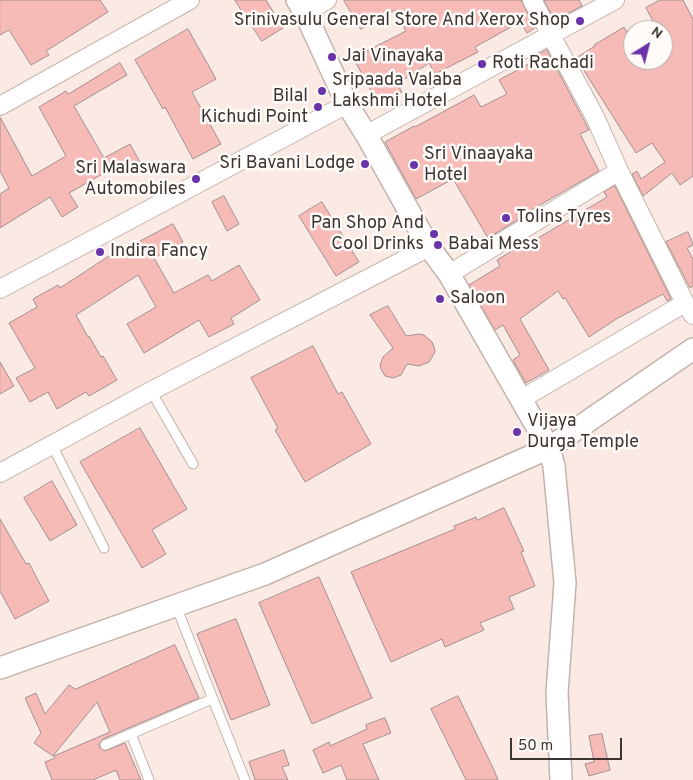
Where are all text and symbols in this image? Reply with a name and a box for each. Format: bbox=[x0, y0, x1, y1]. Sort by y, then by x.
place label: Srinivasulu General Store And Xerox Shop bbox=[234, 10, 570, 32]
marker: Srinivasulu General Store And Xerox Shop bbox=[574, 15, 586, 27]
north arrow bbox=[623, 20, 673, 70]
text: N bbox=[647, 23, 666, 43]
place label: Jai Vinayaka bbox=[342, 46, 443, 68]
marker: Jai Vinayaka bbox=[326, 51, 338, 63]
place label: Roti Rachadi bbox=[492, 53, 594, 75]
marker: Roti Rachadi bbox=[476, 58, 488, 70]
place label: Sripaada Valaba Lakshmi Hotel bbox=[332, 70, 462, 112]
marker: Sripaada Valaba Lakshmi Hotel bbox=[316, 85, 328, 97]
place label: Bilal Kichudi Point bbox=[201, 86, 308, 128]
marker: Bilal Kichudi Point bbox=[312, 101, 324, 113]
place label: Sri Vinaayaka Hotel bbox=[424, 144, 533, 186]
place label: Sri Bavani Lodge bbox=[219, 153, 355, 175]
place label: Sri Malaswara Automobiles bbox=[75, 158, 186, 200]
marker: Sri Bavani Lodge bbox=[359, 158, 371, 170]
marker: Sri Vinaayaka Hotel bbox=[408, 159, 420, 171]
marker: Sri Malaswara Automobiles bbox=[190, 173, 202, 185]
place label: Tolins Tyres bbox=[516, 207, 611, 229]
marker: Tolins Tyres bbox=[500, 212, 512, 224]
place label: Pan Shop And Cool Drinks bbox=[311, 213, 424, 255]
marker: Pan Shop And Cool Drinks bbox=[428, 228, 440, 240]
place label: Babai Mess bbox=[448, 234, 539, 256]
marker: Babai Mess bbox=[432, 239, 444, 251]
place label: Indira Fancy bbox=[110, 241, 208, 263]
marker: Indira Fancy bbox=[94, 246, 106, 258]
place label: Saloon bbox=[450, 288, 505, 310]
marker: Saloon bbox=[434, 293, 446, 305]
place label: Vijaya Durga Temple bbox=[527, 411, 639, 454]
marker: Vijaya Durga Temple bbox=[511, 426, 523, 438]
scale bar bbox=[513, 728, 626, 760]
text: 50 m bbox=[518, 737, 553, 756]

